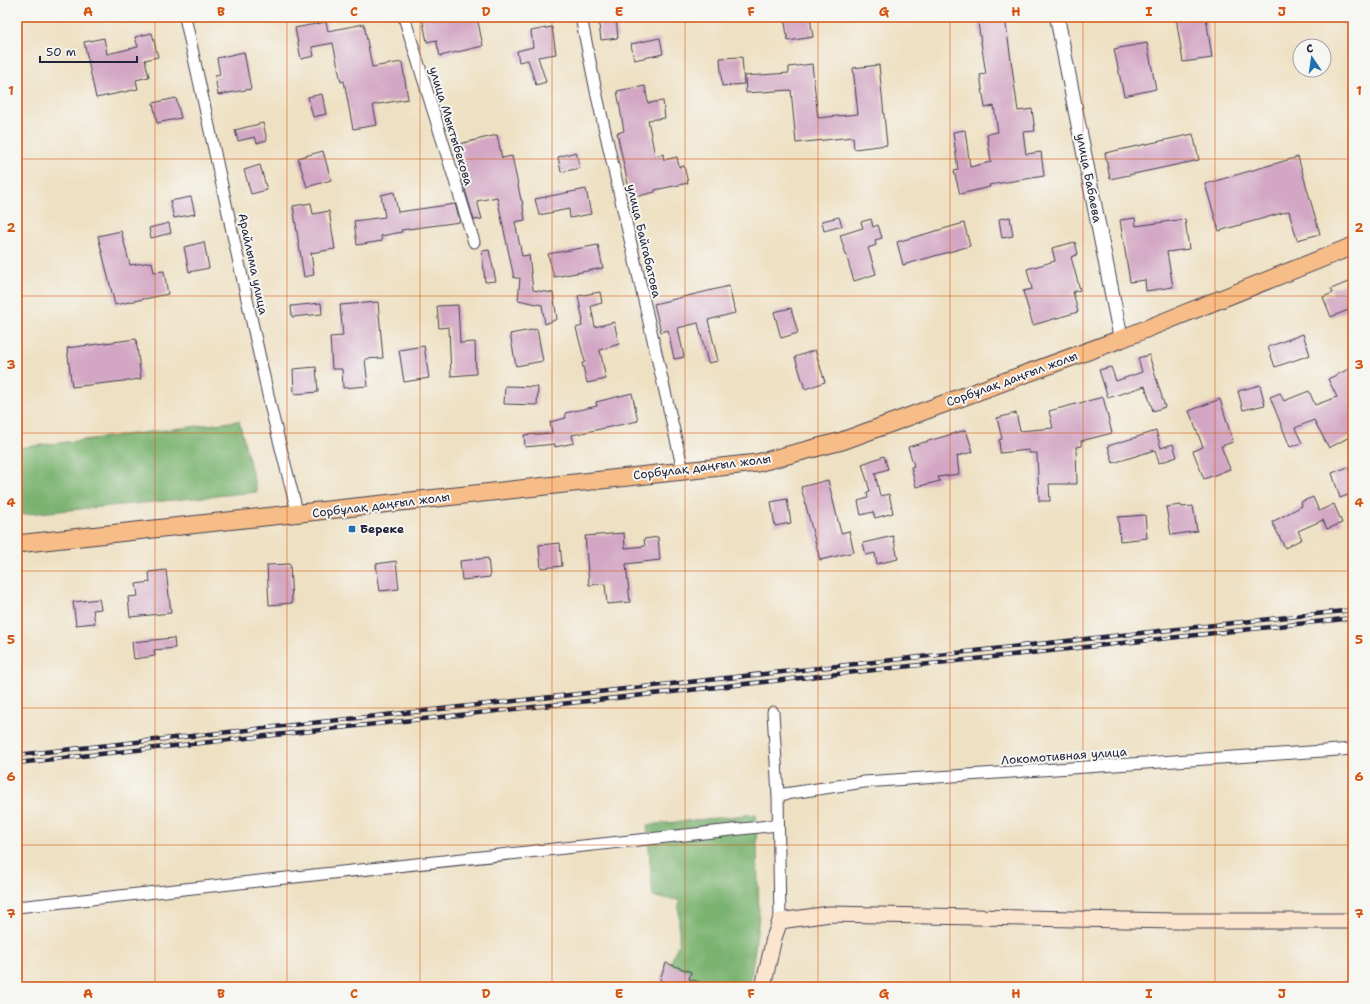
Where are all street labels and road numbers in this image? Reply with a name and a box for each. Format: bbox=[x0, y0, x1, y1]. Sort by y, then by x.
street label: улица Мыктыбекова bbox=[425, 65, 477, 188]
street label: улица Бабаева bbox=[1073, 132, 1106, 225]
street label: улица Байгабатова bbox=[623, 183, 665, 300]
street label: Арайлыма улица bbox=[234, 212, 272, 317]
street label: Сорбұлақ даңғыл жолы bbox=[944, 348, 1080, 410]
street label: Сорбұлақ даңғыл жолы bbox=[632, 451, 772, 483]
street label: Сорбұлақ даңғыл жолы bbox=[311, 489, 451, 521]
street label: Локомотивная улица bbox=[1000, 744, 1128, 768]

